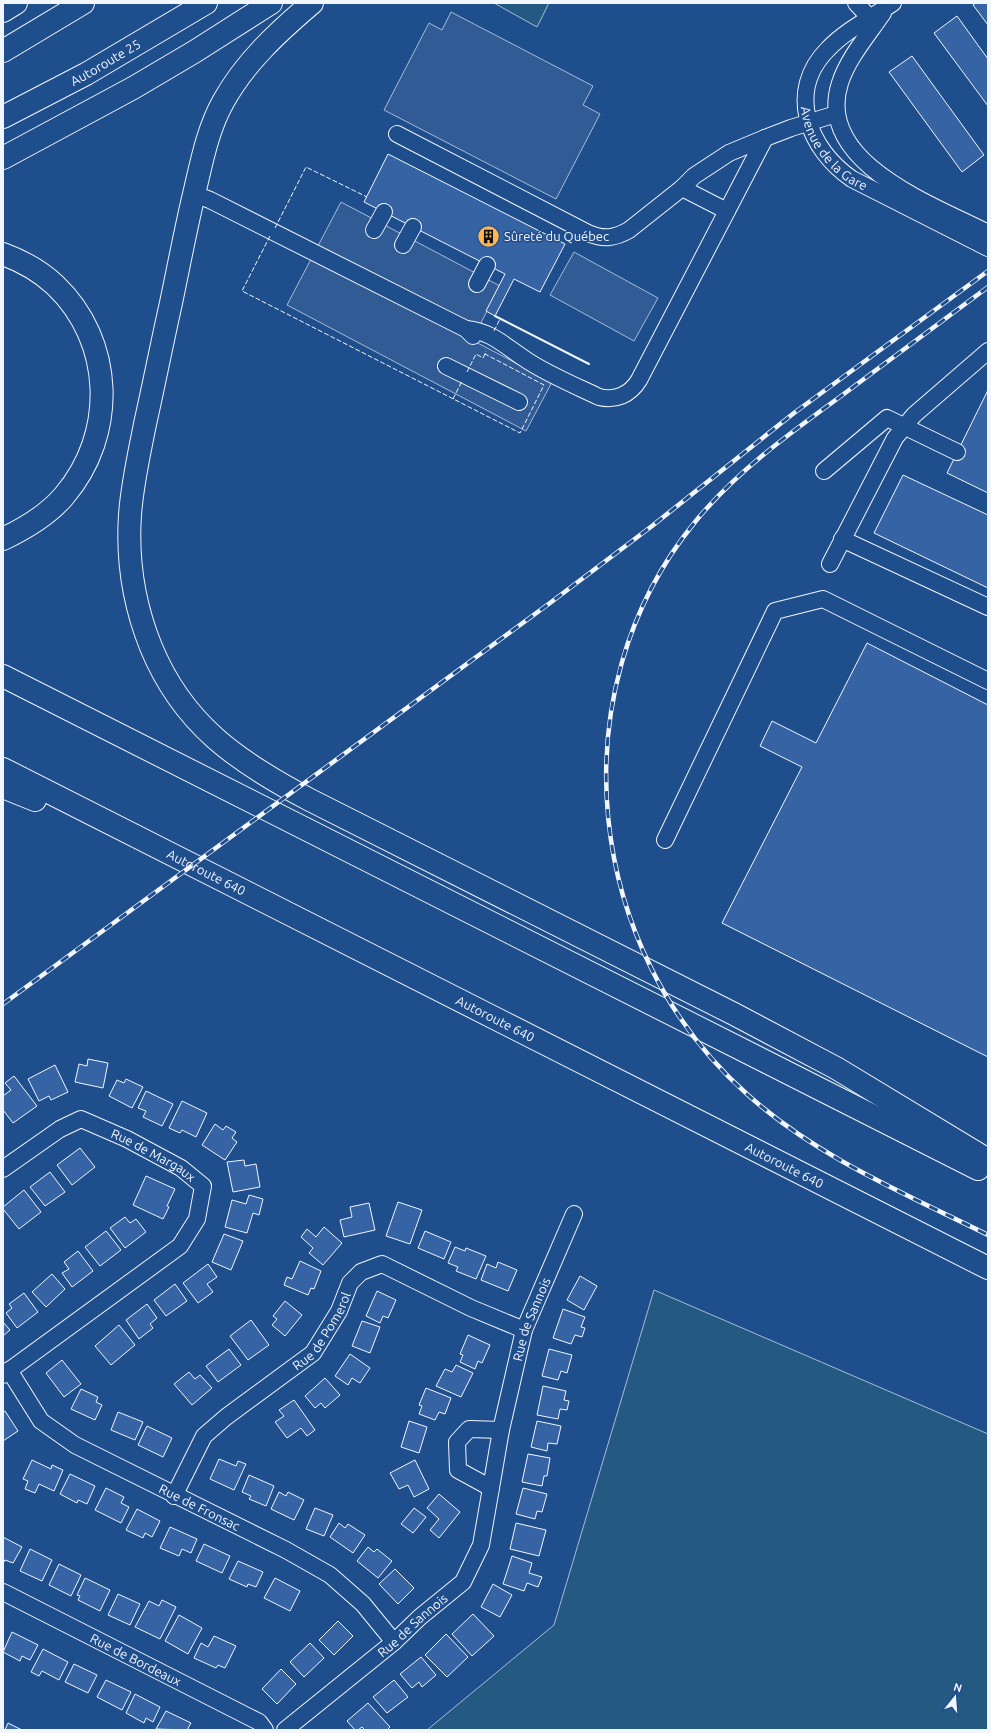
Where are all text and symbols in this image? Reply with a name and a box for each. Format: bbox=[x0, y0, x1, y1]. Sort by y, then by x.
street label: Autoroute 25 bbox=[68, 37, 143, 88]
street label: Avenue de la Gare bbox=[799, 105, 870, 193]
building icon: Sûreté du Québec bbox=[476, 223, 502, 249]
place label: Sûreté du Québec bbox=[504, 229, 609, 244]
street label: Autoroute 640 bbox=[165, 846, 248, 898]
street label: Autoroute 640 bbox=[454, 993, 537, 1044]
street label: Rue de Margaux bbox=[109, 1126, 199, 1184]
street label: Autoroute 640 bbox=[743, 1139, 826, 1191]
street label: Rue de Sannois bbox=[510, 1275, 553, 1362]
street label: Rue de Pomerol bbox=[290, 1289, 353, 1373]
street label: Rue de Fronsac bbox=[157, 1481, 242, 1533]
street label: Rue de Sannois bbox=[375, 1591, 450, 1660]
street label: Rue de Bordeaux bbox=[88, 1631, 184, 1688]
north arrow bbox=[935, 1677, 975, 1717]
text: N bbox=[952, 1680, 964, 1694]

